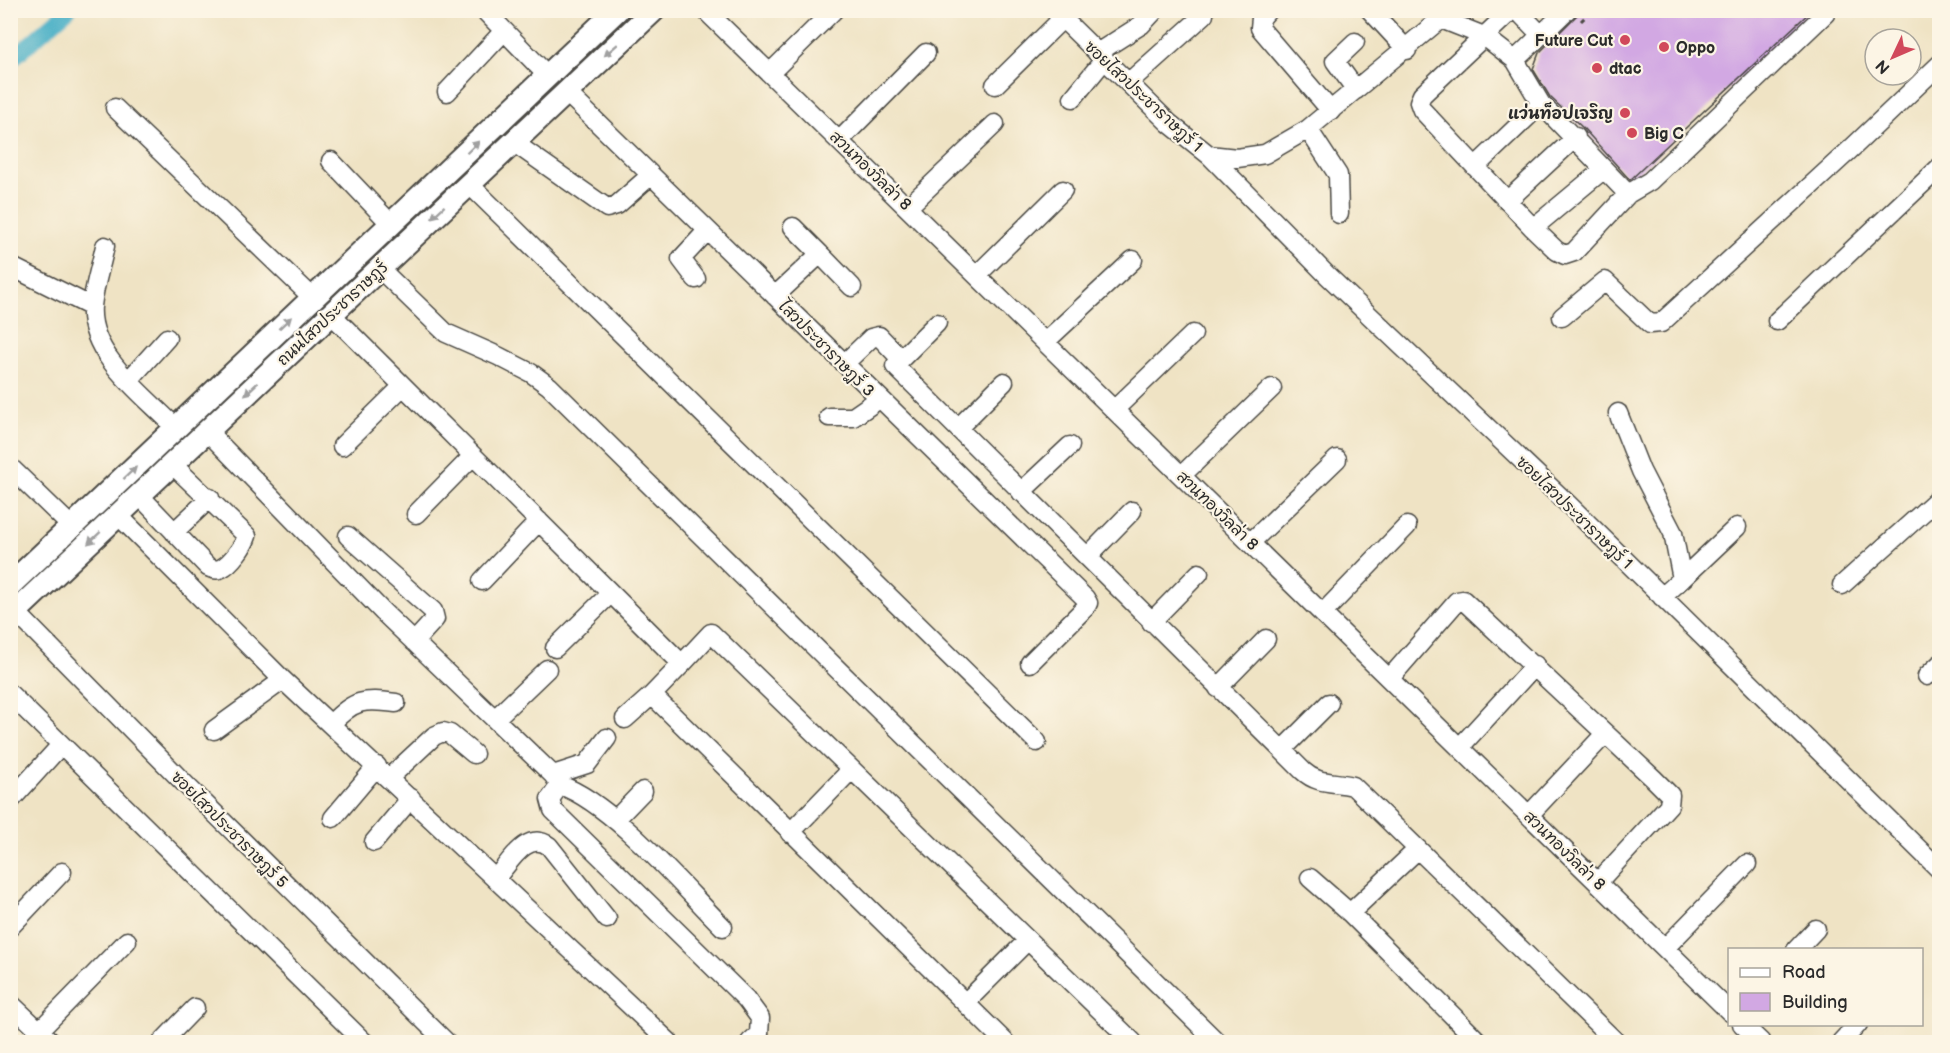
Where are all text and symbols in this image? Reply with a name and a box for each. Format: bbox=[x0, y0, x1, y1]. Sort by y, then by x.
north arrow bbox=[1863, 27, 1923, 87]
place label: Future Cut bbox=[1535, 32, 1614, 51]
marker: Future Cut bbox=[1618, 33, 1632, 47]
street label: ซอยไสวประชาราษฎร์ 1 bbox=[1079, 35, 1208, 157]
place label: Oppo bbox=[1676, 39, 1715, 58]
marker: Oppo bbox=[1657, 40, 1671, 54]
one-way arrow bbox=[604, 43, 619, 56]
text: N bbox=[1872, 55, 1894, 77]
place label: dtac bbox=[1609, 60, 1642, 79]
marker: dtac bbox=[1590, 61, 1604, 75]
place label: แว่นท็อปเจริญ bbox=[1508, 101, 1613, 124]
marker: แว่นท็อปเจริญ bbox=[1618, 106, 1632, 120]
street label: สวนทองวิลล่า 8 bbox=[825, 125, 917, 215]
place label: Big C bbox=[1644, 125, 1684, 144]
marker: Big C bbox=[1625, 126, 1639, 140]
one-way arrow bbox=[465, 140, 479, 154]
one-way arrow bbox=[431, 205, 446, 219]
street label: ถนนไสวประชาราษฎร์ bbox=[272, 255, 393, 371]
street label: ไสวประชาราษฎร์ 3 bbox=[772, 294, 880, 402]
one-way arrow bbox=[277, 317, 292, 330]
one-way arrow bbox=[244, 382, 258, 396]
street label: ซอยไสวประชาราษฎร์ 1 bbox=[1511, 451, 1638, 574]
street label: สวนทองวิลล่า 8 bbox=[1172, 465, 1264, 555]
one-way arrow bbox=[122, 466, 137, 480]
one-way arrow bbox=[87, 531, 102, 544]
street label: ซอยไสวประชาราษฎร์ 5 bbox=[166, 766, 293, 893]
street label: สวนทองวิลล่า 8 bbox=[1519, 805, 1611, 895]
legend bbox=[1728, 948, 1923, 1026]
text: Road bbox=[1782, 962, 1826, 983]
text: Building bbox=[1782, 992, 1848, 1013]

